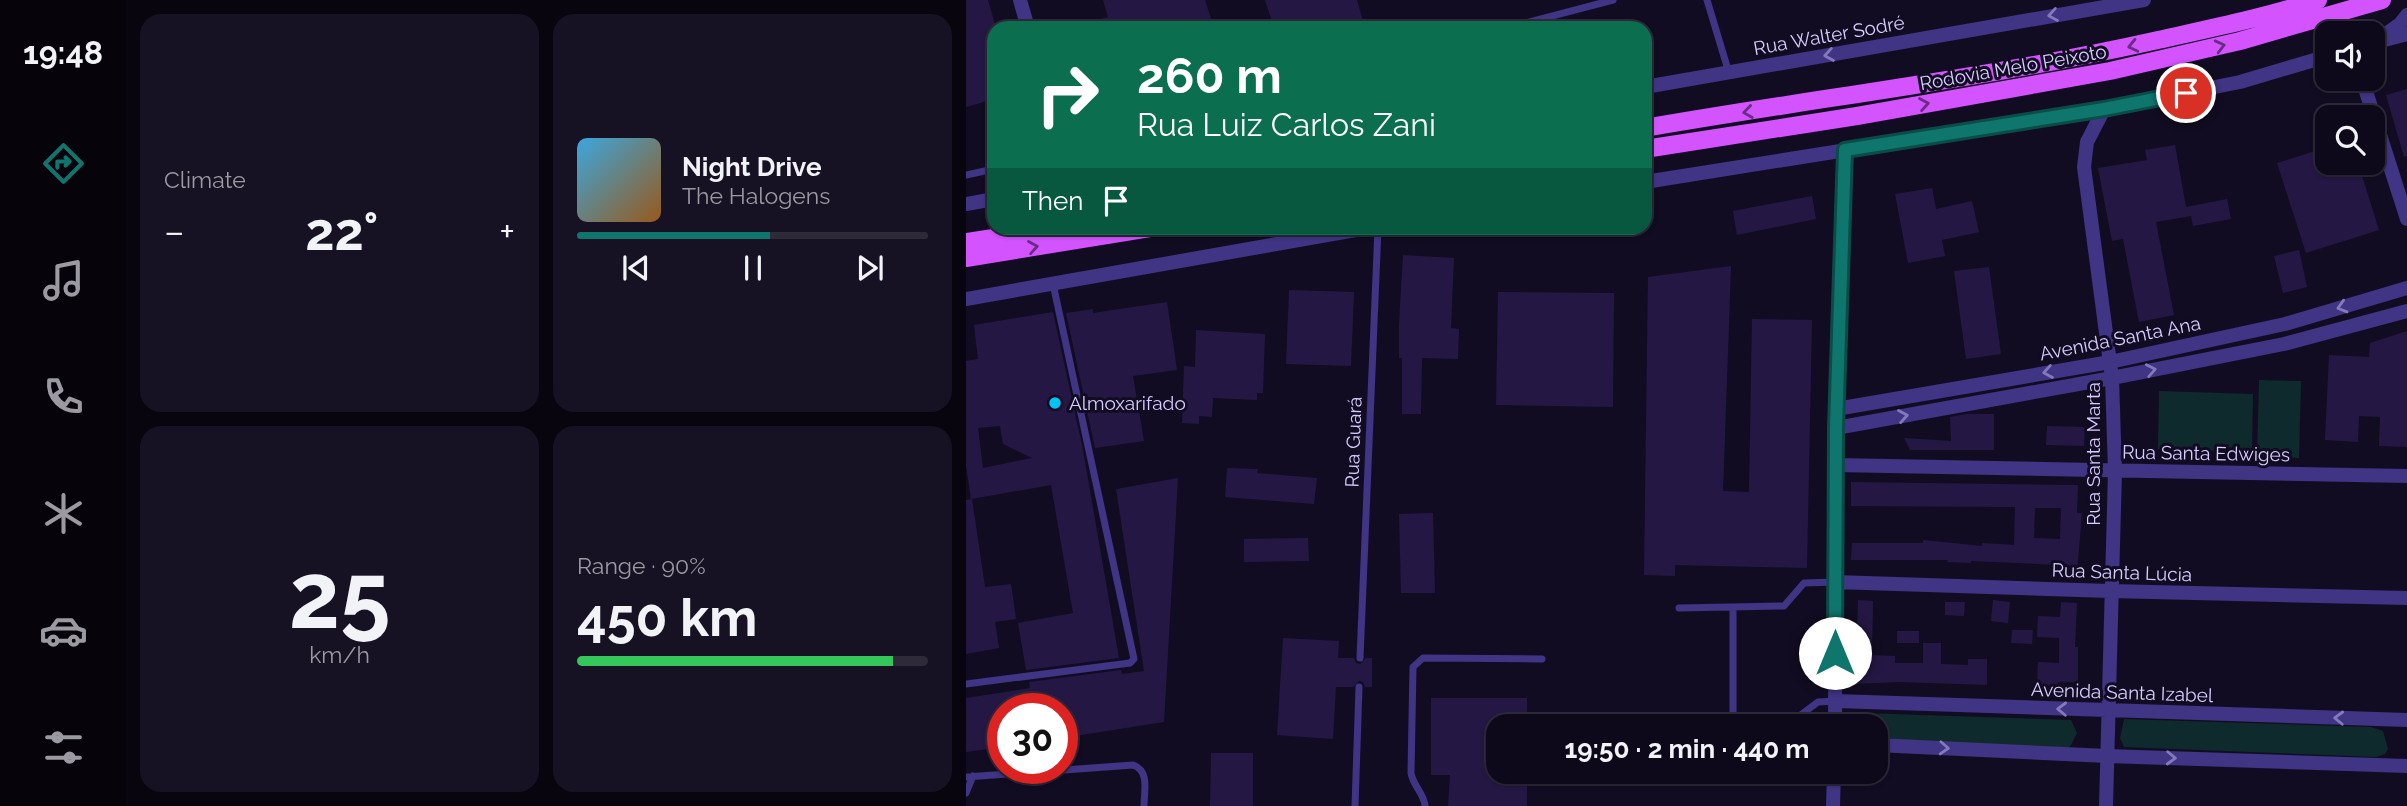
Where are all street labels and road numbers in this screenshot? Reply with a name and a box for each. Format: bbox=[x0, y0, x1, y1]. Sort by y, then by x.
street label: Rua Walter Sodré bbox=[1752, 11, 1906, 59]
street label: Rodovia Melo Peixoto bbox=[1918, 40, 2108, 94]
street label: Avenida Santa Ana bbox=[2038, 312, 2202, 364]
street label: Rua Santa Marta bbox=[2082, 382, 2104, 526]
street label: Rua Guará bbox=[1340, 396, 1366, 488]
street label: Rua Santa Edwiges bbox=[2122, 441, 2290, 465]
street label: Rua Santa Lúcia bbox=[2051, 559, 2193, 585]
street label: Avenida Santa Izabel bbox=[2031, 678, 2214, 706]

